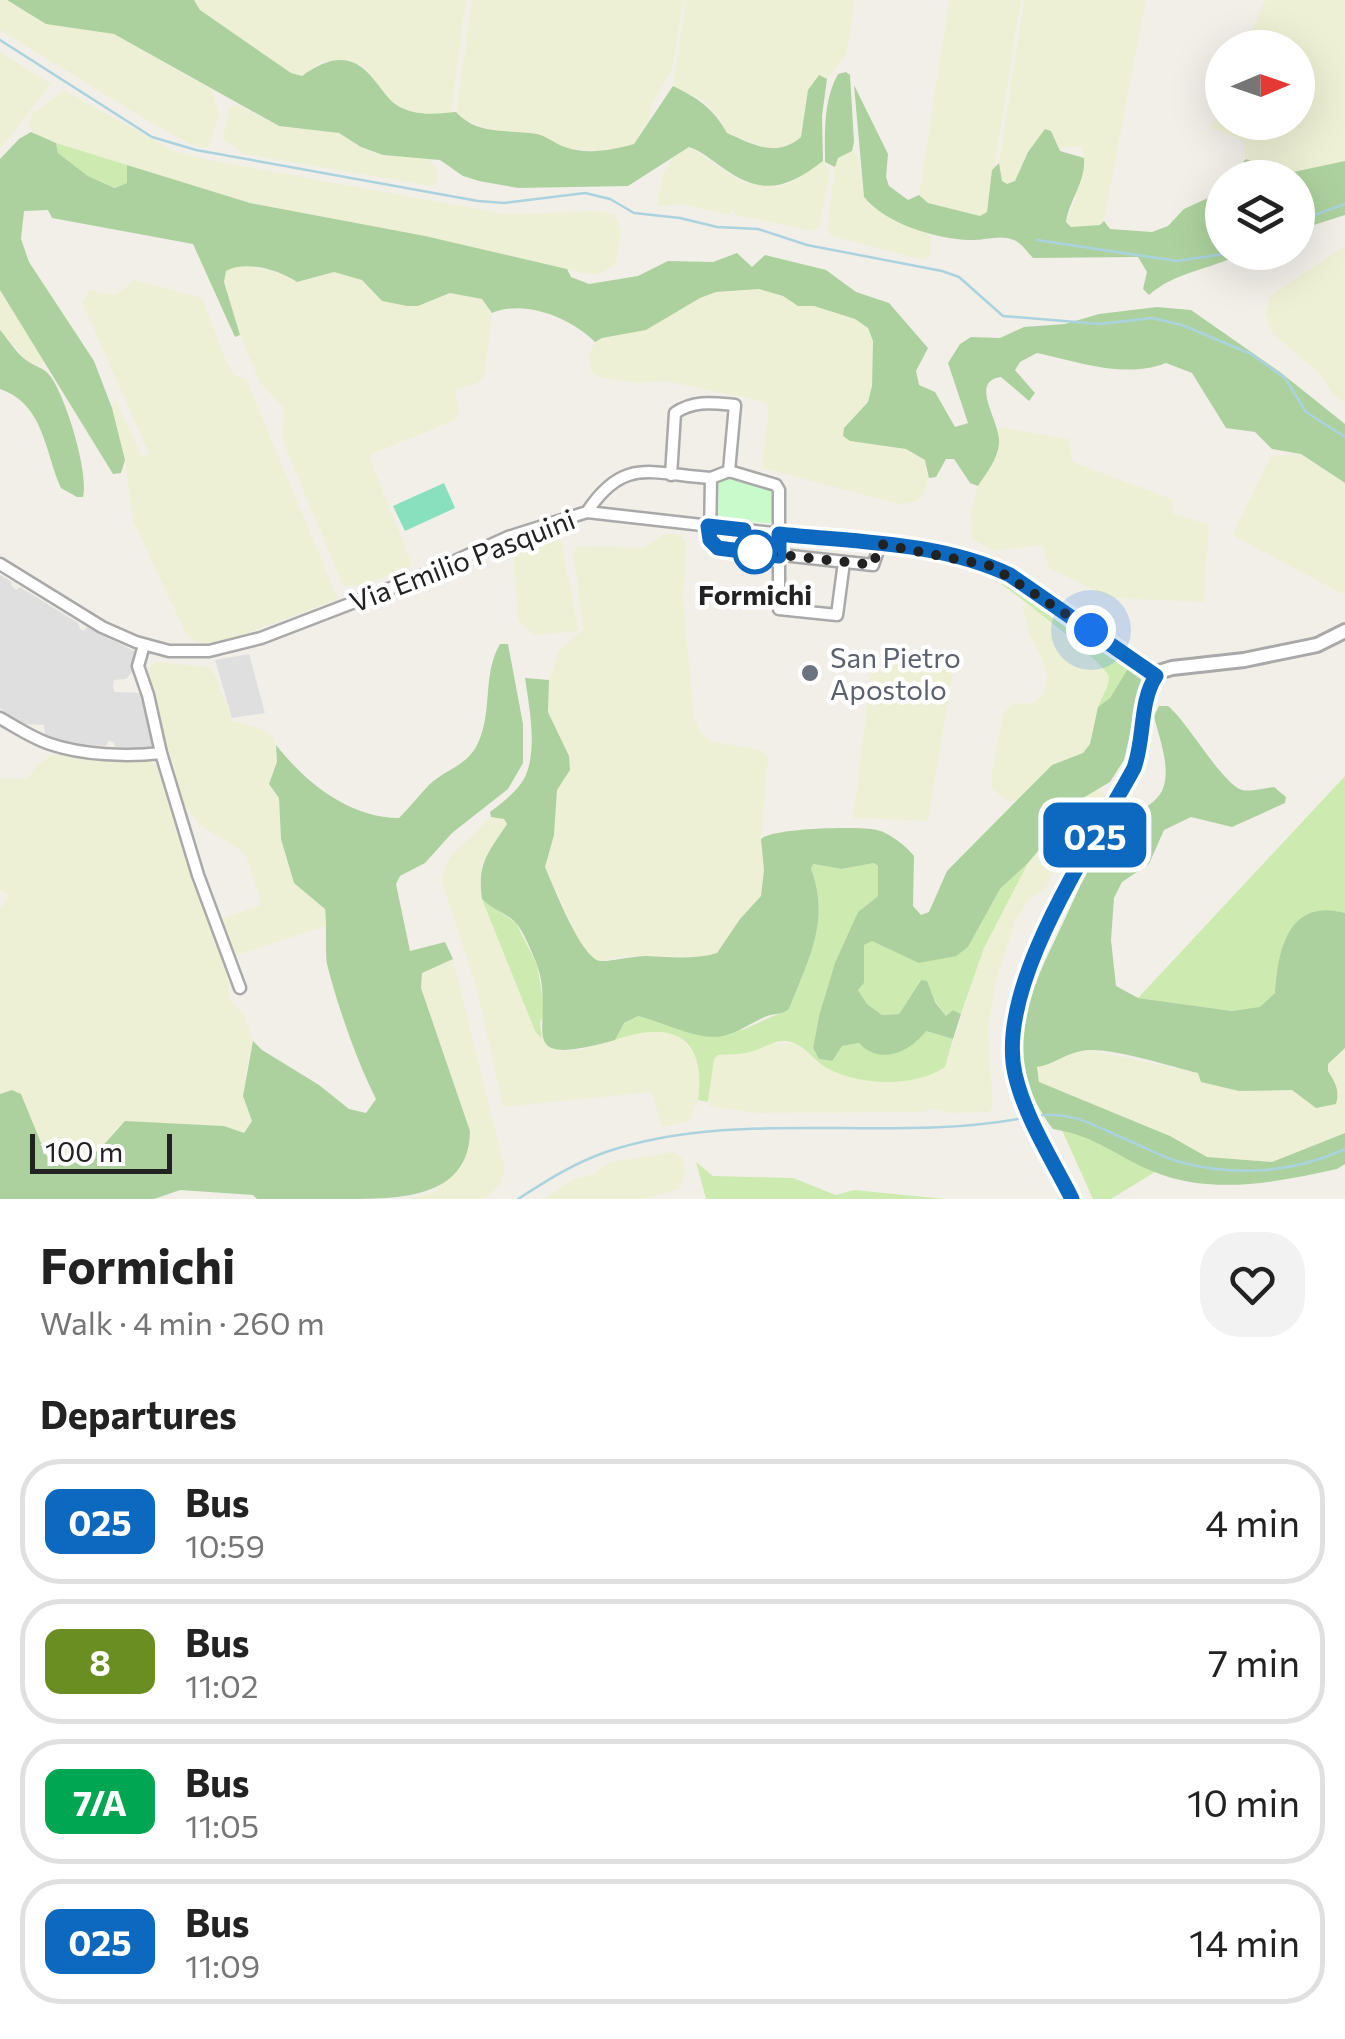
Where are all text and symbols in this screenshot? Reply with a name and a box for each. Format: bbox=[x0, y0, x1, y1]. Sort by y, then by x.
north arrow bbox=[1205, 30, 1315, 140]
map controls bbox=[1205, 30, 1315, 270]
button: layers bbox=[1205, 160, 1315, 270]
street label: Via Emilio Pasquini bbox=[345, 501, 579, 619]
marker: Formichi bbox=[734, 531, 776, 573]
place label: Formichi bbox=[698, 577, 812, 611]
your location bbox=[1066, 605, 1116, 655]
place label: San Pietro Apostolo bbox=[830, 640, 961, 706]
marker: San Pietro Apostolo bbox=[799, 662, 821, 684]
line badge: 025 bbox=[1038, 802, 1152, 868]
text: 025 bbox=[1063, 814, 1127, 857]
scale bar bbox=[30, 1129, 172, 1174]
text: 100 m bbox=[45, 1134, 123, 1168]
button: heart bbox=[1200, 1232, 1305, 1337]
text: Formichi bbox=[40, 1235, 235, 1294]
text: Walk · 4 min · 260 m bbox=[40, 1302, 325, 1342]
text: Departures bbox=[40, 1390, 237, 1437]
text: Bus bbox=[185, 1478, 250, 1525]
text: 4 min bbox=[1205, 1498, 1300, 1545]
text: 025 bbox=[68, 1500, 132, 1543]
text: 10:59 bbox=[185, 1525, 265, 1565]
text: Bus bbox=[185, 1618, 250, 1665]
text: 7 min bbox=[1208, 1638, 1300, 1685]
text: 8 bbox=[89, 1640, 111, 1683]
text: 11:02 bbox=[185, 1665, 258, 1705]
text: Bus bbox=[185, 1758, 250, 1805]
text: 10 min bbox=[1187, 1778, 1300, 1825]
text: 7/A bbox=[73, 1780, 127, 1823]
text: 11:05 bbox=[185, 1805, 259, 1845]
text: Bus bbox=[185, 1898, 250, 1945]
text: 14 min bbox=[1189, 1918, 1300, 1965]
text: 025 bbox=[68, 1920, 132, 1963]
text: 11:09 bbox=[185, 1945, 260, 1985]

